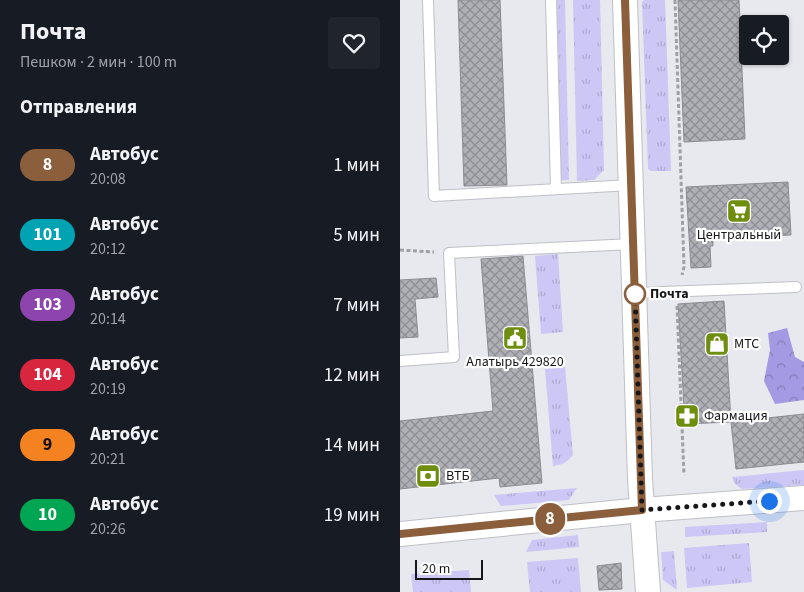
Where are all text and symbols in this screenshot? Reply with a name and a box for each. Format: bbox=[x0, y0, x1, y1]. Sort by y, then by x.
text: Почта bbox=[20, 14, 86, 49]
map controls bbox=[739, 15, 789, 65]
button: locate bbox=[739, 15, 789, 65]
button: heart bbox=[328, 17, 380, 69]
text: Пешком · 2 мин · 100 m bbox=[20, 51, 177, 73]
text: Отправления bbox=[20, 94, 137, 121]
text: Автобус bbox=[90, 141, 159, 168]
text: 8 bbox=[43, 152, 52, 177]
text: 1 мин bbox=[333, 152, 380, 179]
text: 20:08 bbox=[90, 168, 126, 190]
supermarket icon: Центральный bbox=[726, 198, 752, 224]
text: Автобус bbox=[90, 211, 159, 238]
text: 101 bbox=[33, 222, 62, 247]
text: 5 мин bbox=[333, 222, 380, 249]
place label: Центральный bbox=[697, 225, 781, 245]
text: 20:12 bbox=[90, 238, 126, 260]
text: Автобус bbox=[90, 281, 159, 308]
marker: Почта bbox=[624, 283, 646, 305]
place label: Почта bbox=[650, 284, 689, 304]
text: 103 bbox=[33, 292, 62, 317]
text: 7 мин bbox=[333, 292, 380, 319]
text: 20:14 bbox=[90, 308, 126, 330]
public building icon: Алатырь 429820 bbox=[502, 325, 528, 351]
shop icon: МТС bbox=[704, 331, 730, 357]
place label: МТС bbox=[734, 334, 759, 354]
text: Автобус bbox=[90, 351, 159, 378]
place label: Алатырь 429820 bbox=[466, 352, 564, 372]
text: 104 bbox=[33, 362, 62, 387]
text: 12 мин bbox=[324, 362, 380, 389]
text: 20:19 bbox=[90, 378, 126, 400]
pharmacy icon: Фармация bbox=[674, 403, 700, 429]
place label: Фармация bbox=[704, 406, 768, 426]
text: Автобус bbox=[90, 421, 159, 448]
text: 9 bbox=[43, 432, 52, 457]
text: 14 мин bbox=[324, 432, 380, 459]
text: 20:21 bbox=[90, 448, 126, 470]
bank icon: ВТБ bbox=[415, 463, 441, 489]
place label: ВТБ bbox=[446, 466, 470, 486]
your location bbox=[757, 489, 782, 514]
text: Автобус bbox=[90, 491, 159, 518]
text: 10 bbox=[38, 502, 57, 527]
text: 19 мин bbox=[324, 502, 380, 529]
line badge: 8 bbox=[534, 503, 566, 535]
text: 8 bbox=[545, 506, 555, 531]
text: 20:26 bbox=[90, 518, 126, 540]
scale bar bbox=[415, 557, 482, 580]
text: 20 m bbox=[422, 559, 450, 579]

